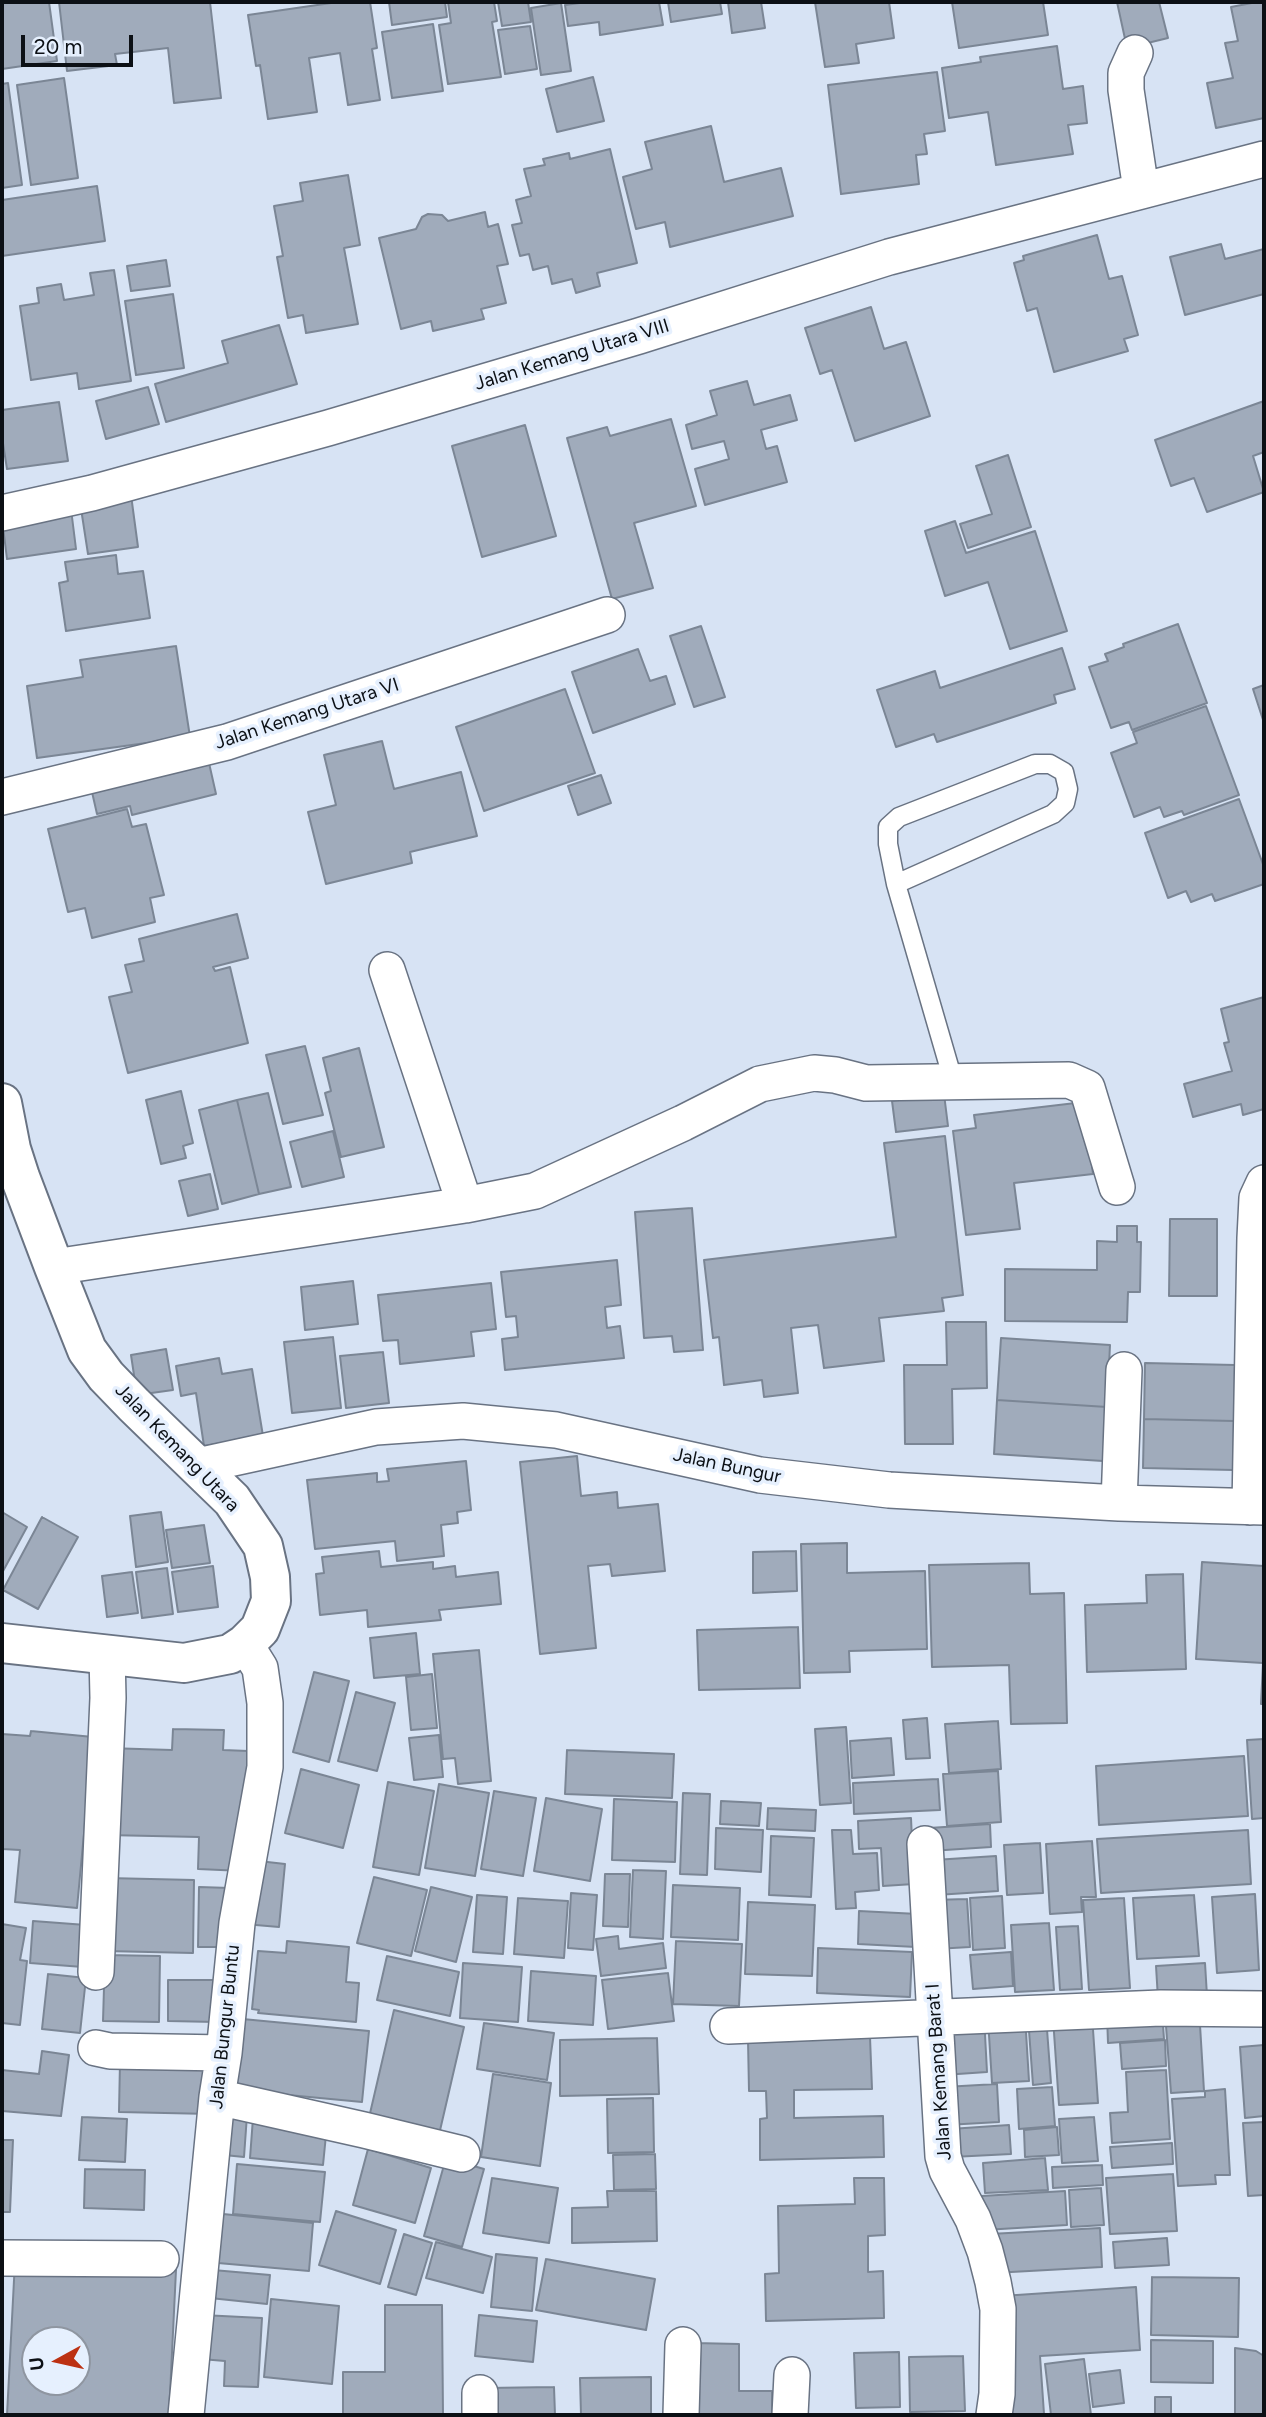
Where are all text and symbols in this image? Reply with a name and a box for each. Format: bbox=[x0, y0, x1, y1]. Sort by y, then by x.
scale bar bbox=[24, 21, 136, 65]
text: 20 m bbox=[34, 34, 82, 59]
street label: Jalan Kemang Utara VIII bbox=[472, 315, 672, 395]
street label: Jalan Kemang Utara VI bbox=[212, 673, 402, 755]
street label: Jalan Kemang Utara bbox=[110, 1379, 244, 1517]
street label: Jalan Bungur bbox=[671, 1443, 783, 1489]
street label: Jalan Bungur Buntu bbox=[205, 1944, 245, 2110]
street label: Jalan Kemang Barat I bbox=[921, 1983, 957, 2161]
north arrow bbox=[21, 2326, 91, 2396]
text: U bbox=[24, 2355, 49, 2372]

